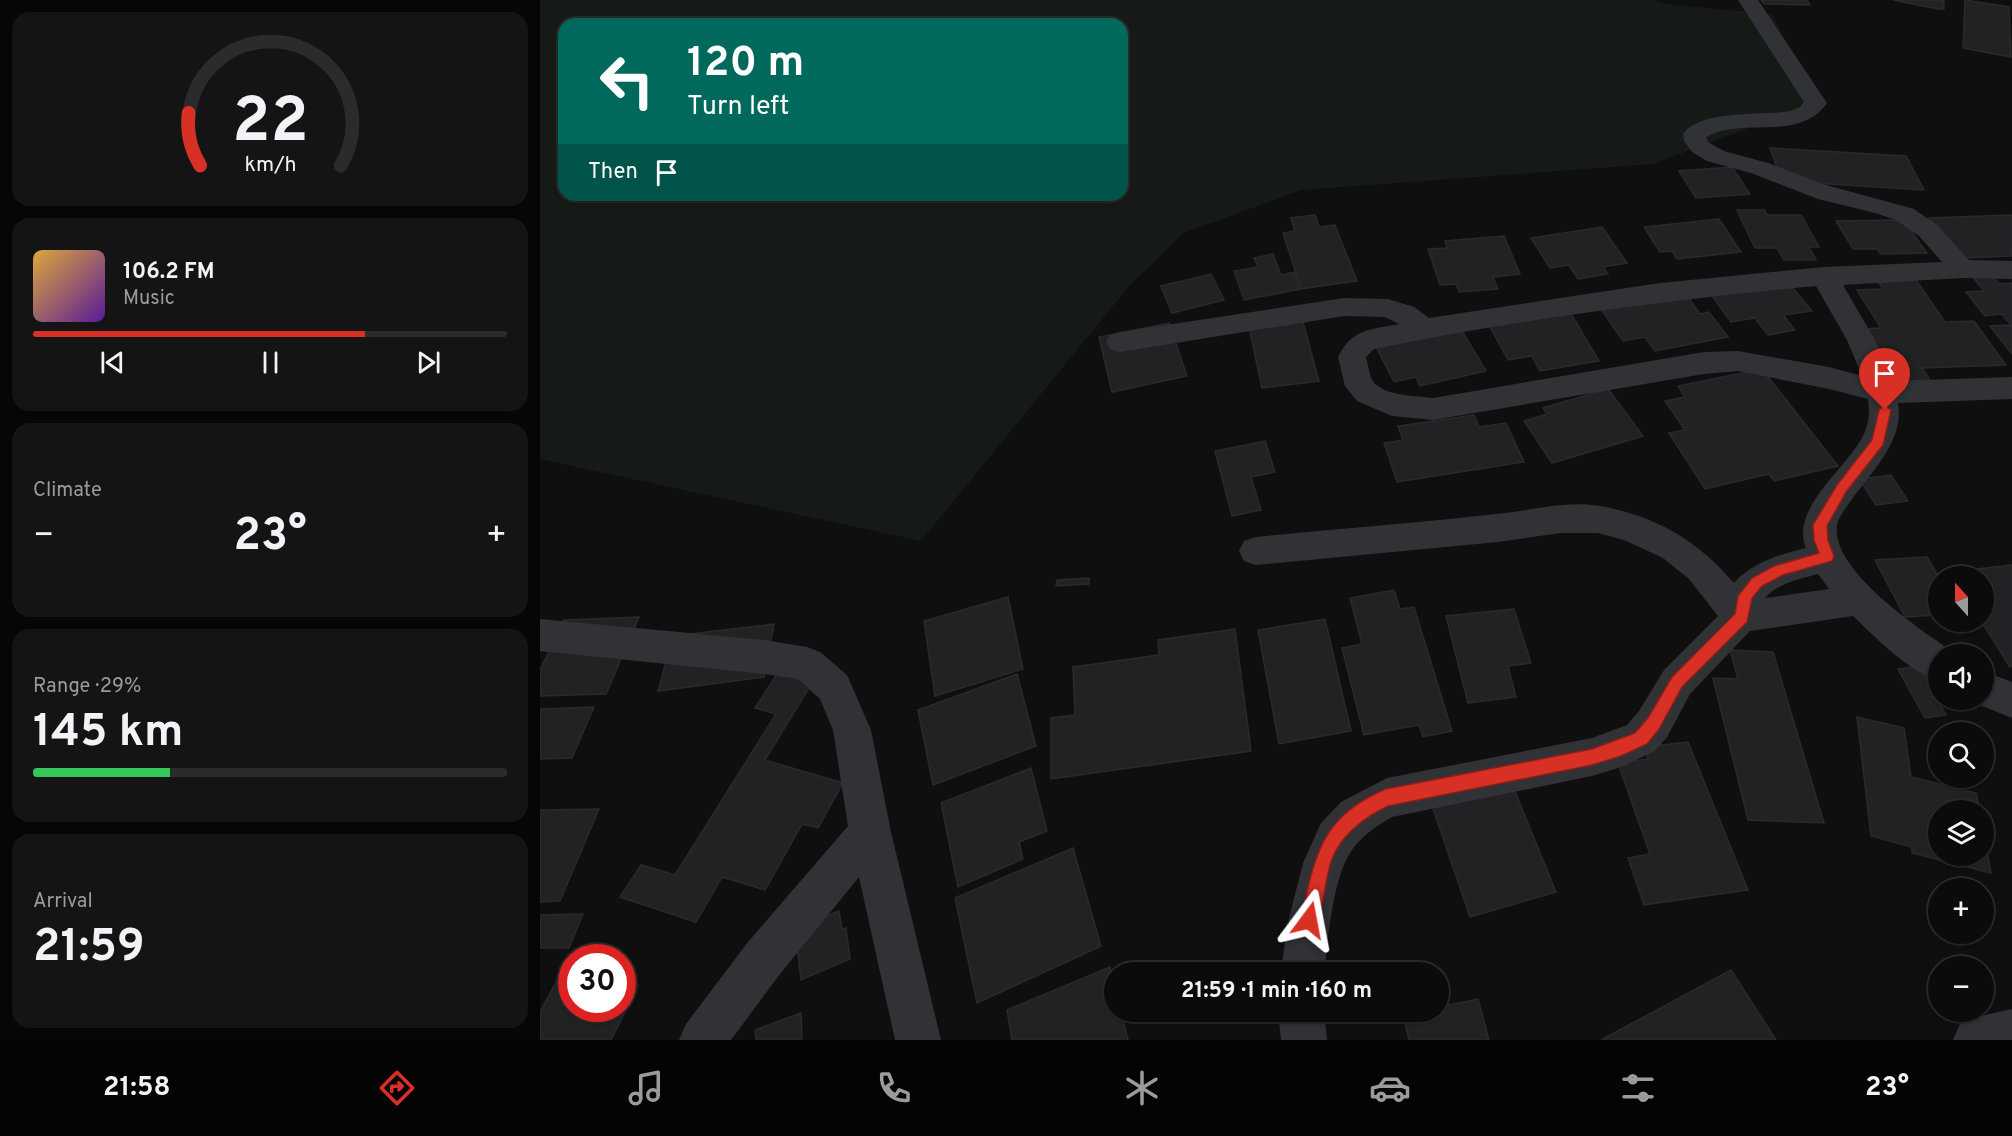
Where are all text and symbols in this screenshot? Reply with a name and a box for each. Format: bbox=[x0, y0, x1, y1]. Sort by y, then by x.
text: 120 m bbox=[687, 38, 804, 91]
icon: left bbox=[588, 42, 666, 120]
text: 22 bbox=[232, 85, 308, 164]
text: Turn left bbox=[687, 90, 789, 124]
text: km/h bbox=[244, 152, 296, 179]
icon: arrive bbox=[650, 156, 683, 189]
text: Then bbox=[588, 159, 638, 186]
text: 106.2 FM bbox=[123, 259, 215, 286]
text: Music bbox=[123, 286, 175, 312]
icon: previous bbox=[96, 346, 129, 379]
icon: pause bbox=[254, 346, 287, 379]
icon: next bbox=[412, 346, 445, 379]
pin bbox=[1859, 348, 1910, 410]
icon: arrive bbox=[1868, 357, 1901, 390]
text: Climate bbox=[33, 478, 102, 504]
text: 23° bbox=[233, 509, 307, 566]
text: − bbox=[33, 516, 54, 558]
text: + bbox=[486, 516, 507, 558]
north arrow bbox=[1928, 566, 1994, 632]
map controls bbox=[1928, 566, 1994, 1022]
button: sound bbox=[1928, 644, 1994, 710]
text: Range · 29% bbox=[33, 674, 141, 700]
text: 145 km bbox=[33, 705, 183, 762]
button: search bbox=[1928, 722, 1994, 788]
button: layers bbox=[1928, 800, 1994, 866]
button: + bbox=[1928, 878, 1994, 944]
position arrow bbox=[1277, 888, 1341, 952]
text: Arrival bbox=[33, 889, 93, 915]
text: 21:59 bbox=[33, 920, 145, 977]
speed limit sign: 30 bbox=[558, 944, 636, 1022]
button: − bbox=[1928, 956, 1994, 1022]
text: 21:59 · 1 min · 160 m bbox=[1181, 978, 1372, 1005]
icon: directions bbox=[376, 1067, 418, 1109]
icon: music bbox=[625, 1067, 667, 1109]
icon: phone bbox=[873, 1067, 915, 1109]
icon: climate bbox=[1121, 1067, 1163, 1109]
icon: car bbox=[1369, 1067, 1411, 1109]
icon: filters bbox=[1617, 1067, 1659, 1109]
text: 21:58 bbox=[103, 1071, 170, 1105]
text: 23° bbox=[1865, 1071, 1909, 1105]

